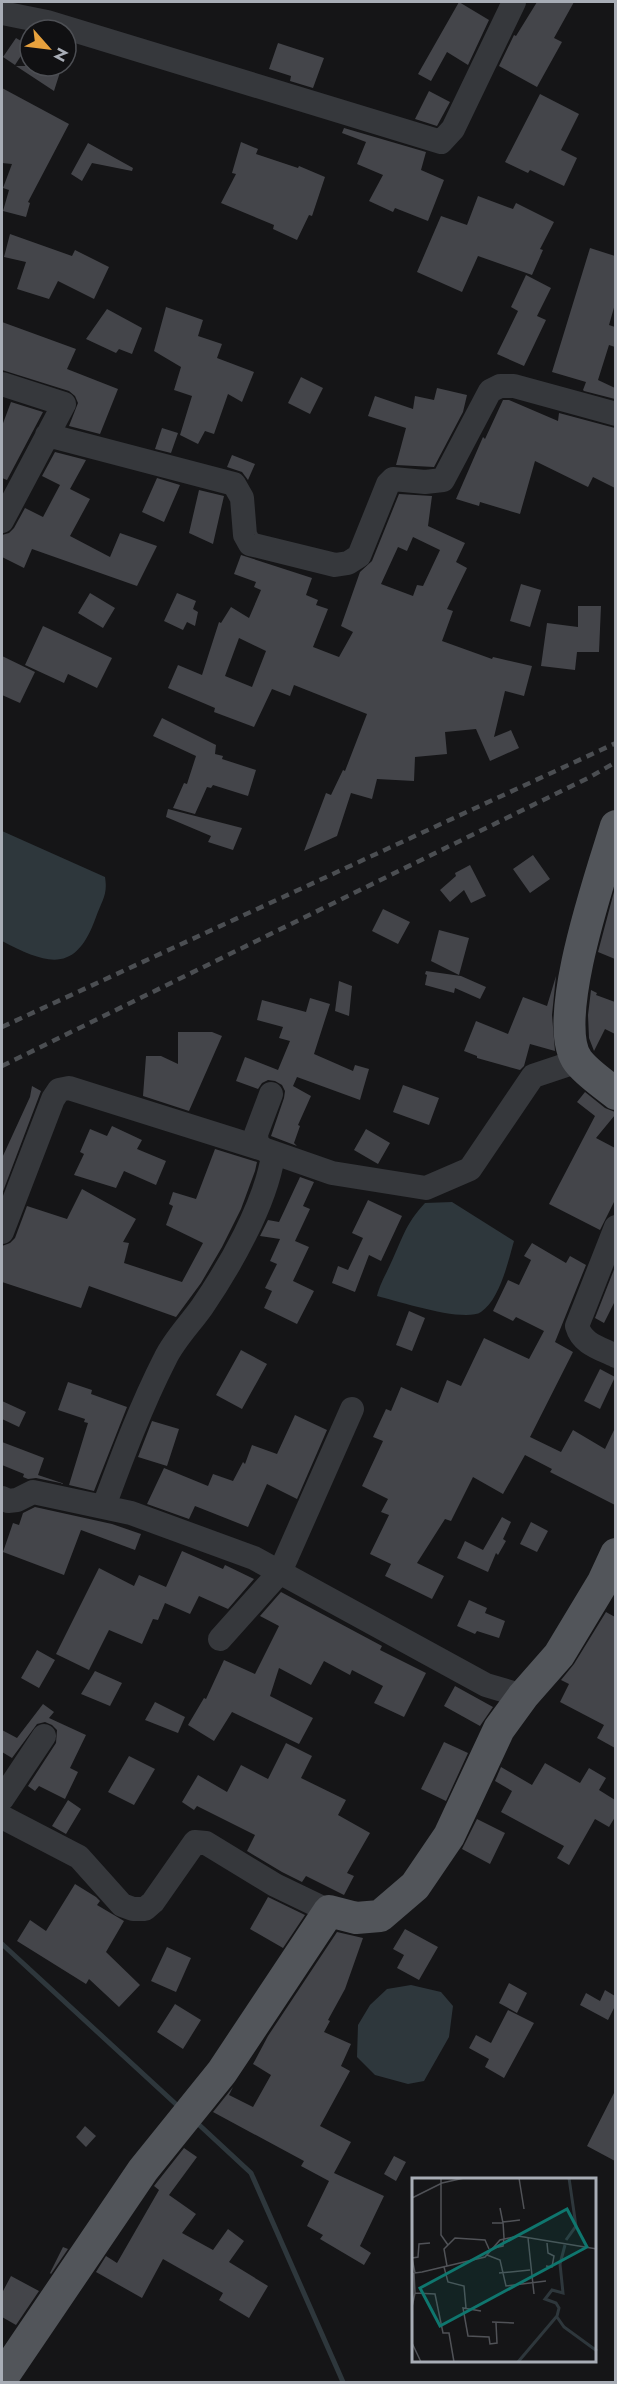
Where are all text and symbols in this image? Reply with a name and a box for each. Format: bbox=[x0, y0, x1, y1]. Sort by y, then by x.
north arrow bbox=[18, 18, 78, 78]
text: N bbox=[48, 44, 74, 66]
inset map bbox=[412, 2178, 596, 2363]

